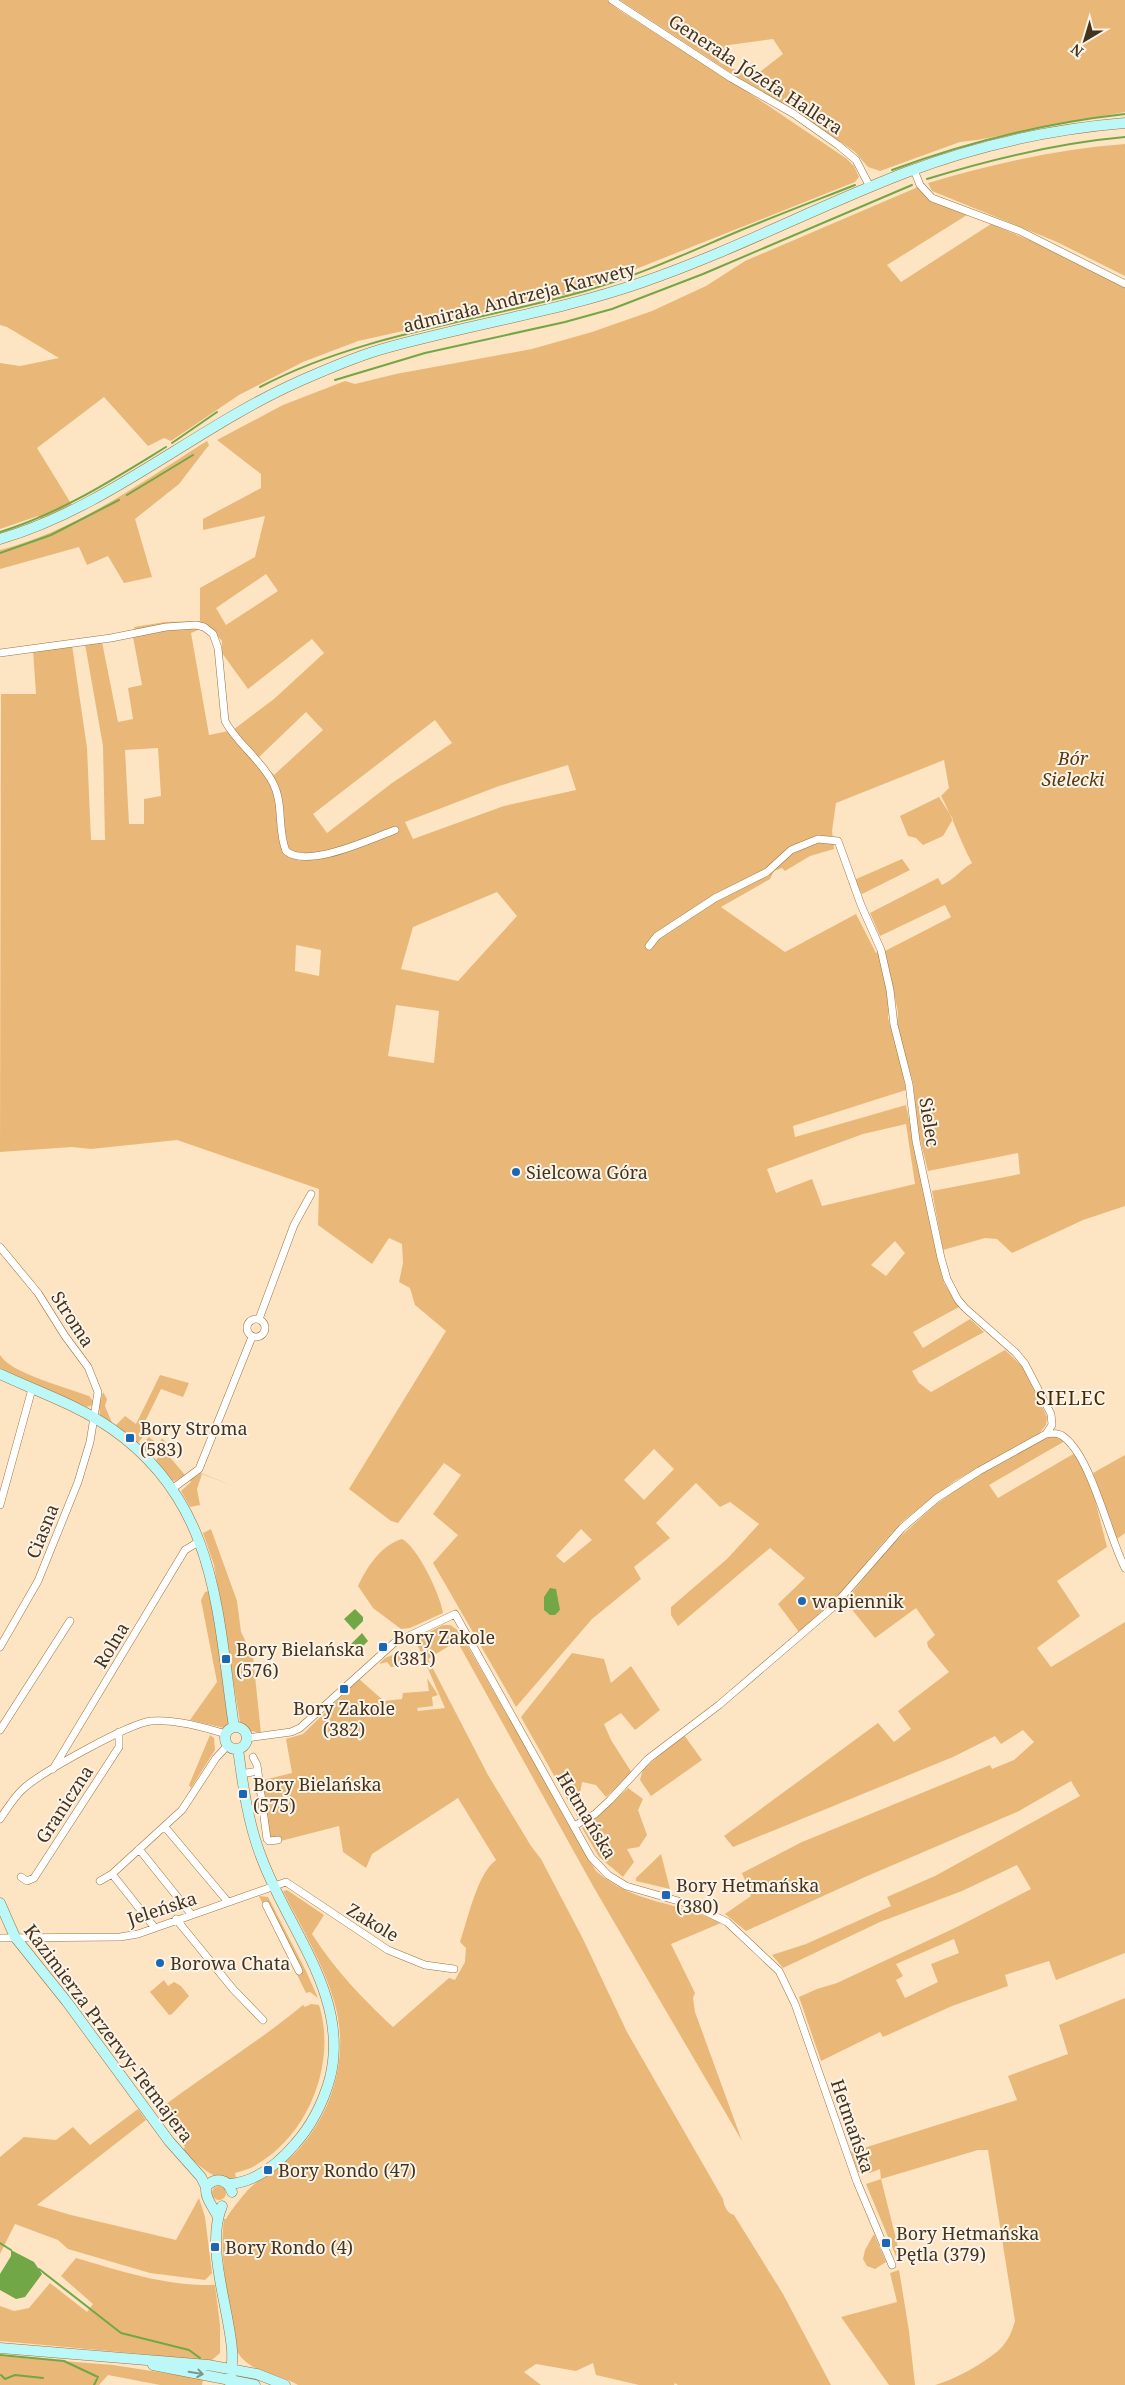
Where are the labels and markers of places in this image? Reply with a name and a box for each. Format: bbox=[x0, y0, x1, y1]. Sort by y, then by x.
place label: Sielcowa Góra bbox=[526, 1160, 648, 1184]
marker: Sielcowa Góra bbox=[510, 1166, 522, 1178]
place label: Bory Stroma (583) bbox=[140, 1416, 248, 1461]
marker: Bory Stroma (583) bbox=[124, 1432, 136, 1444]
place label: wapiennik bbox=[812, 1589, 904, 1613]
marker: wapiennik bbox=[796, 1595, 808, 1607]
place label: Bory Zakole (381) bbox=[393, 1625, 495, 1670]
place label: Bory Bielańska (576) bbox=[236, 1637, 365, 1682]
marker: Bory Zakole (381) bbox=[377, 1641, 389, 1653]
marker: Bory Bielańska (576) bbox=[220, 1653, 232, 1665]
marker: Bory Zakole (382) bbox=[338, 1683, 350, 1695]
place label: Bory Zakole (382) bbox=[293, 1696, 395, 1741]
place label: Bory Bielańska (575) bbox=[253, 1772, 382, 1817]
marker: Bory Bielańska (575) bbox=[237, 1788, 249, 1800]
place label: Bory Hetmańska (380) bbox=[676, 1873, 819, 1918]
marker: Bory Hetmańska (380) bbox=[660, 1889, 672, 1901]
place label: Borowa Chata bbox=[170, 1951, 290, 1975]
marker: Borowa Chata bbox=[154, 1957, 166, 1969]
place label: Bory Rondo (47) bbox=[278, 2158, 416, 2182]
marker: Bory Rondo (47) bbox=[262, 2164, 274, 2176]
place label: Bory Hetmańska Pętla (379) bbox=[896, 2221, 1039, 2266]
place label: Bory Rondo (4) bbox=[225, 2235, 353, 2259]
marker: Bory Hetmańska Pętla (379) bbox=[880, 2237, 892, 2249]
marker: Bory Rondo (4) bbox=[209, 2241, 221, 2253]

